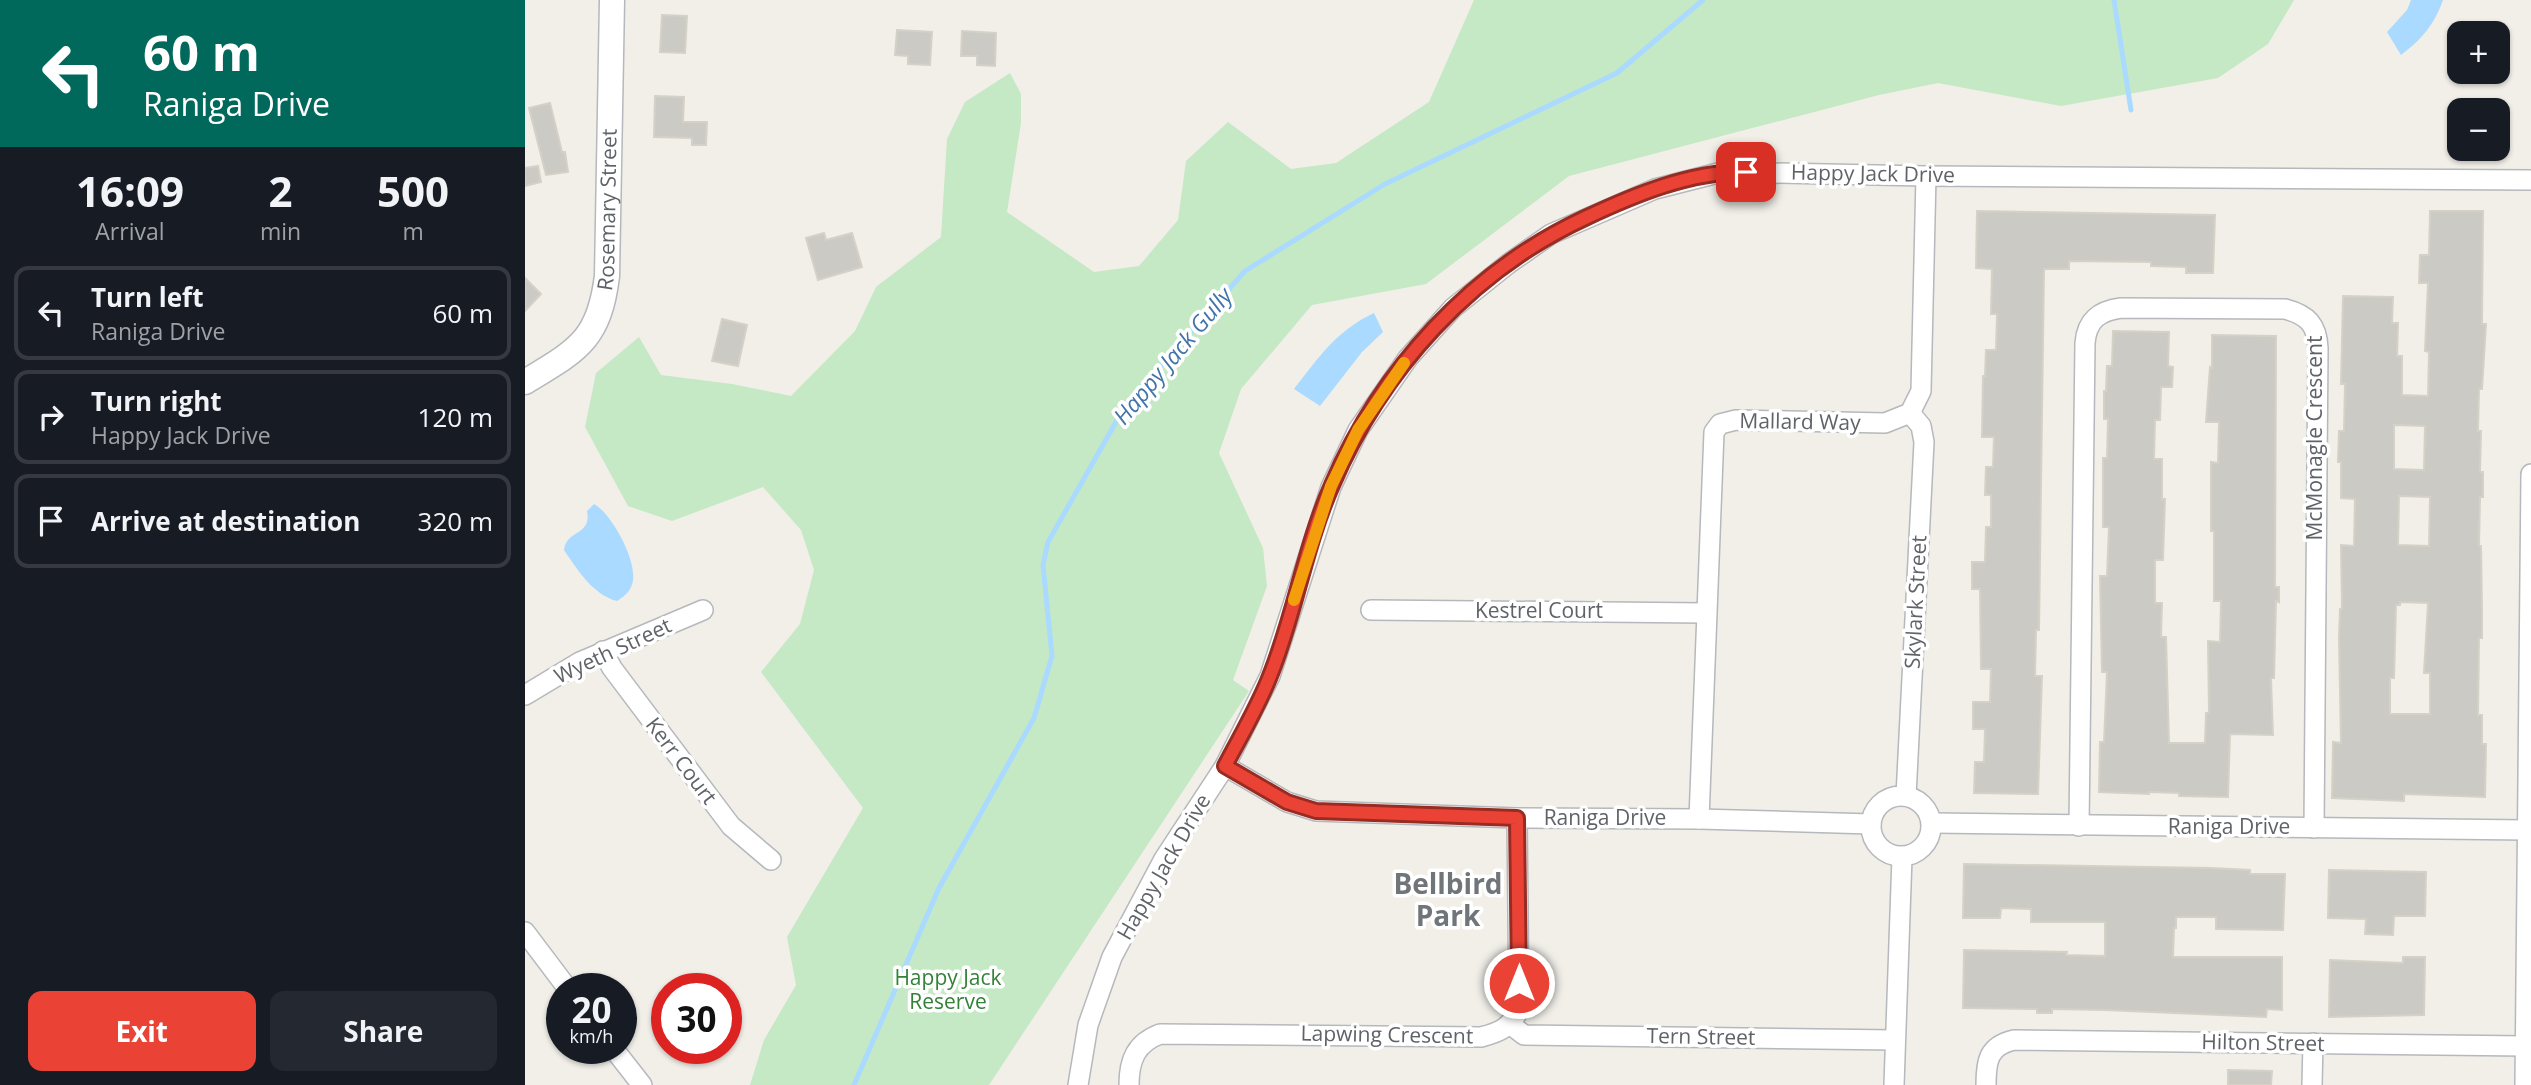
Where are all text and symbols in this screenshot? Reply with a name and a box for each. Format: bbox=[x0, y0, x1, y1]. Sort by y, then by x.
text: 60 m bbox=[143, 19, 260, 85]
map controls bbox=[2447, 21, 2510, 161]
button: + bbox=[2447, 21, 2510, 84]
icon: left bbox=[28, 28, 119, 119]
text: Raniga Drive bbox=[143, 82, 330, 125]
button: − bbox=[2447, 98, 2510, 161]
street label: Rosemary Street bbox=[590, 128, 623, 292]
pin bbox=[1716, 142, 1776, 202]
icon: arrive bbox=[1727, 153, 1765, 191]
street label: Happy Jack Drive bbox=[1791, 158, 1955, 188]
text: 16:09 bbox=[76, 162, 184, 219]
text: 2 bbox=[268, 162, 293, 219]
text: 500 bbox=[377, 162, 449, 219]
text: Arrival bbox=[95, 215, 165, 247]
text: min bbox=[260, 215, 301, 247]
text: m bbox=[402, 215, 424, 247]
text: Turn left bbox=[91, 279, 203, 315]
water label: Happy Jack Gully bbox=[1105, 279, 1240, 431]
icon: left bbox=[32, 294, 70, 332]
text: 60 m bbox=[432, 295, 493, 331]
text: Raniga Drive bbox=[91, 315, 225, 347]
street label: McMonagle Crescent bbox=[2300, 336, 2328, 540]
text: Turn right bbox=[91, 383, 222, 419]
icon: right bbox=[32, 398, 70, 436]
text: 120 m bbox=[418, 399, 493, 435]
street label: Mallard Way bbox=[1739, 406, 1861, 436]
text: Happy Jack Drive bbox=[91, 419, 271, 451]
icon: arrive bbox=[32, 502, 70, 540]
text: Arrive at destination bbox=[91, 503, 360, 539]
text: 320 m bbox=[418, 503, 493, 539]
street label: Skylark Street bbox=[1898, 534, 1932, 669]
street label: Kestrel Court bbox=[1475, 596, 1603, 624]
street label: Wyeth Street bbox=[549, 611, 676, 689]
street label: Kerr Court bbox=[640, 711, 724, 810]
street label: Happy Jack Drive bbox=[1110, 788, 1216, 945]
street label: Raniga Drive bbox=[1544, 803, 1666, 831]
street label: Raniga Drive bbox=[2168, 812, 2290, 840]
district label: Bellbird Park bbox=[1393, 864, 1503, 934]
position arrow bbox=[1482, 946, 1556, 1020]
park label: Happy Jack Reserve bbox=[894, 963, 1002, 1015]
speed limit sign: 30 bbox=[651, 973, 742, 1064]
text: 20 bbox=[571, 986, 612, 1033]
button: Exit bbox=[28, 991, 256, 1071]
button: Share bbox=[270, 991, 497, 1071]
street label: Lapwing Crescent bbox=[1300, 1018, 1474, 1050]
street label: Tern Street bbox=[1646, 1021, 1756, 1051]
text: km/h bbox=[570, 1024, 613, 1048]
street label: Hilton Street bbox=[2201, 1027, 2325, 1057]

